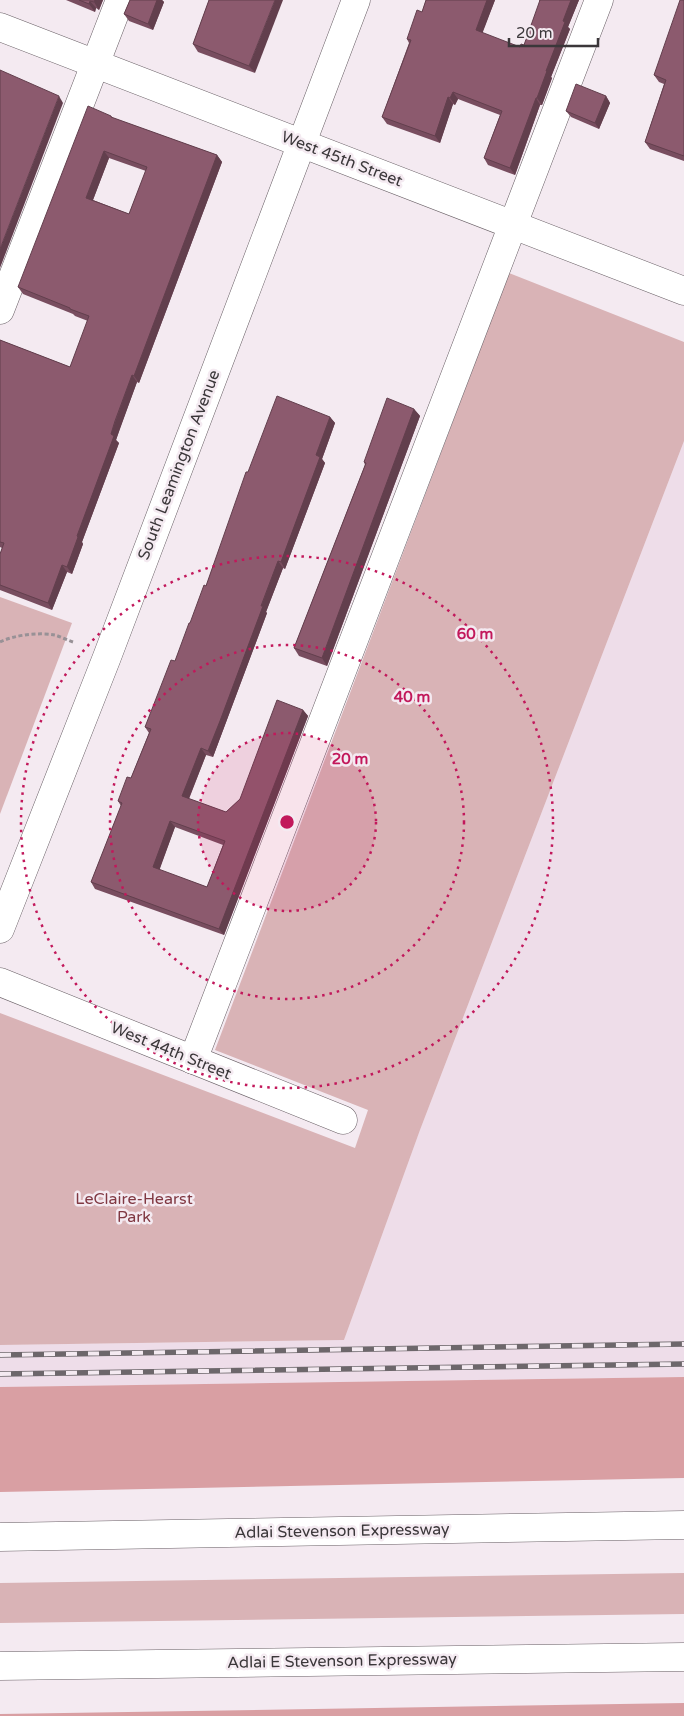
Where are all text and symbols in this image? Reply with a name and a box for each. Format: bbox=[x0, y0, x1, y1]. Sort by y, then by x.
scale bar bbox=[509, 15, 598, 47]
text: 20 m bbox=[516, 24, 553, 42]
street label: West 45th Street bbox=[279, 127, 405, 191]
street label: South Leamington Avenue bbox=[133, 367, 225, 563]
text: 60 m bbox=[457, 625, 493, 643]
text: 40 m bbox=[394, 688, 430, 706]
text: 20 m bbox=[332, 750, 368, 768]
centre of rings bbox=[278, 813, 296, 831]
street label: West 44th Street bbox=[108, 1018, 234, 1084]
park label: LeClaire-Hearst Park bbox=[75, 1189, 193, 1227]
street label: Adlai Stevenson Expressway bbox=[234, 1519, 450, 1543]
street label: Adlai E Stevenson Expressway bbox=[227, 1649, 457, 1673]

